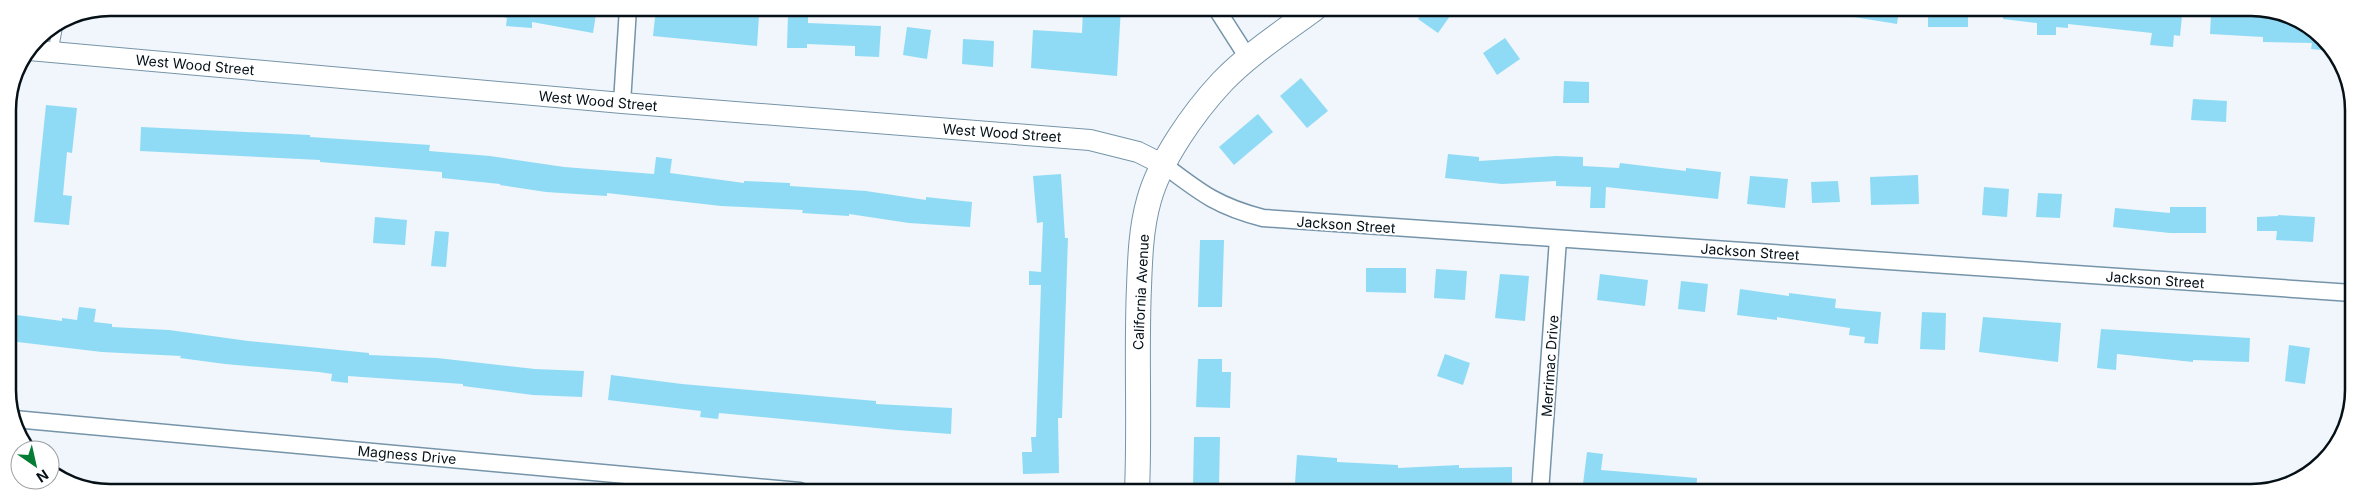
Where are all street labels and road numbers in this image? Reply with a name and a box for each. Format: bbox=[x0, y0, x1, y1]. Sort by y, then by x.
street label: West Wood Street bbox=[135, 51, 255, 78]
street label: West Wood Street bbox=[538, 87, 658, 114]
street label: West Wood Street bbox=[942, 120, 1062, 145]
street label: Jackson Street bbox=[1296, 213, 1396, 236]
street label: California Avenue bbox=[1129, 234, 1152, 350]
street label: Jackson Street bbox=[1700, 240, 1800, 263]
street label: Jackson Street bbox=[2105, 268, 2205, 291]
street label: Merrimac Drive bbox=[1537, 315, 1562, 417]
street label: Magness Drive bbox=[357, 442, 457, 467]

